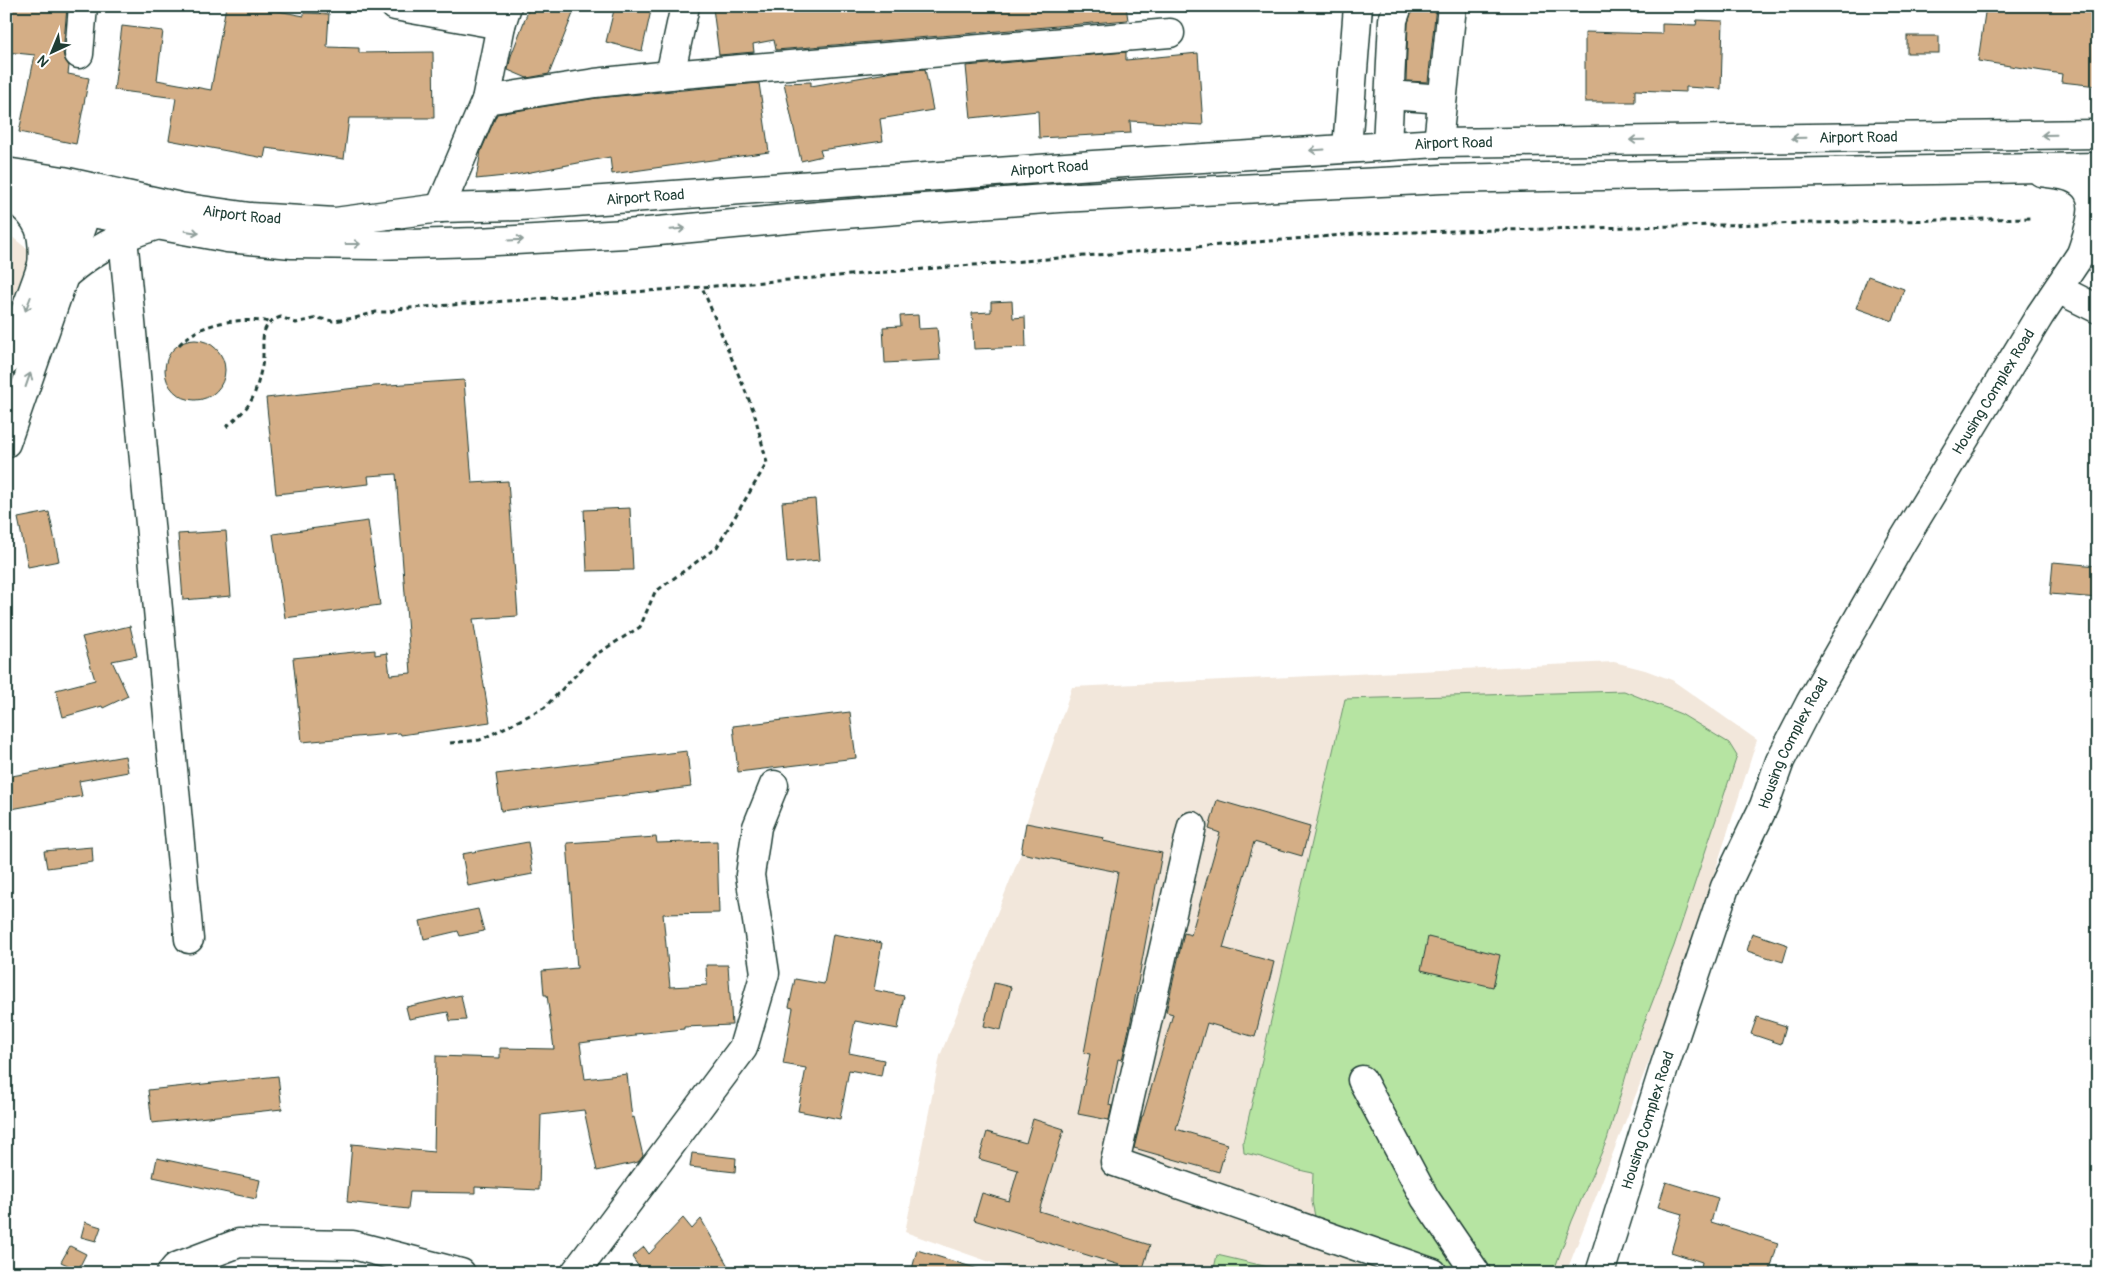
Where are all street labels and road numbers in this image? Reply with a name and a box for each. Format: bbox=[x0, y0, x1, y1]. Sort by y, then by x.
street label: Airport Road bbox=[1819, 127, 1898, 147]
street label: Airport Road bbox=[1414, 133, 1493, 154]
street label: Airport Road bbox=[1009, 156, 1089, 180]
street label: Airport Road bbox=[605, 185, 685, 209]
street label: Airport Road bbox=[202, 201, 282, 228]
street label: Housing Complex Road bbox=[1948, 325, 2039, 458]
street label: Housing Complex Road bbox=[1754, 674, 1832, 812]
street label: Housing Complex Road bbox=[1617, 1049, 1678, 1192]

